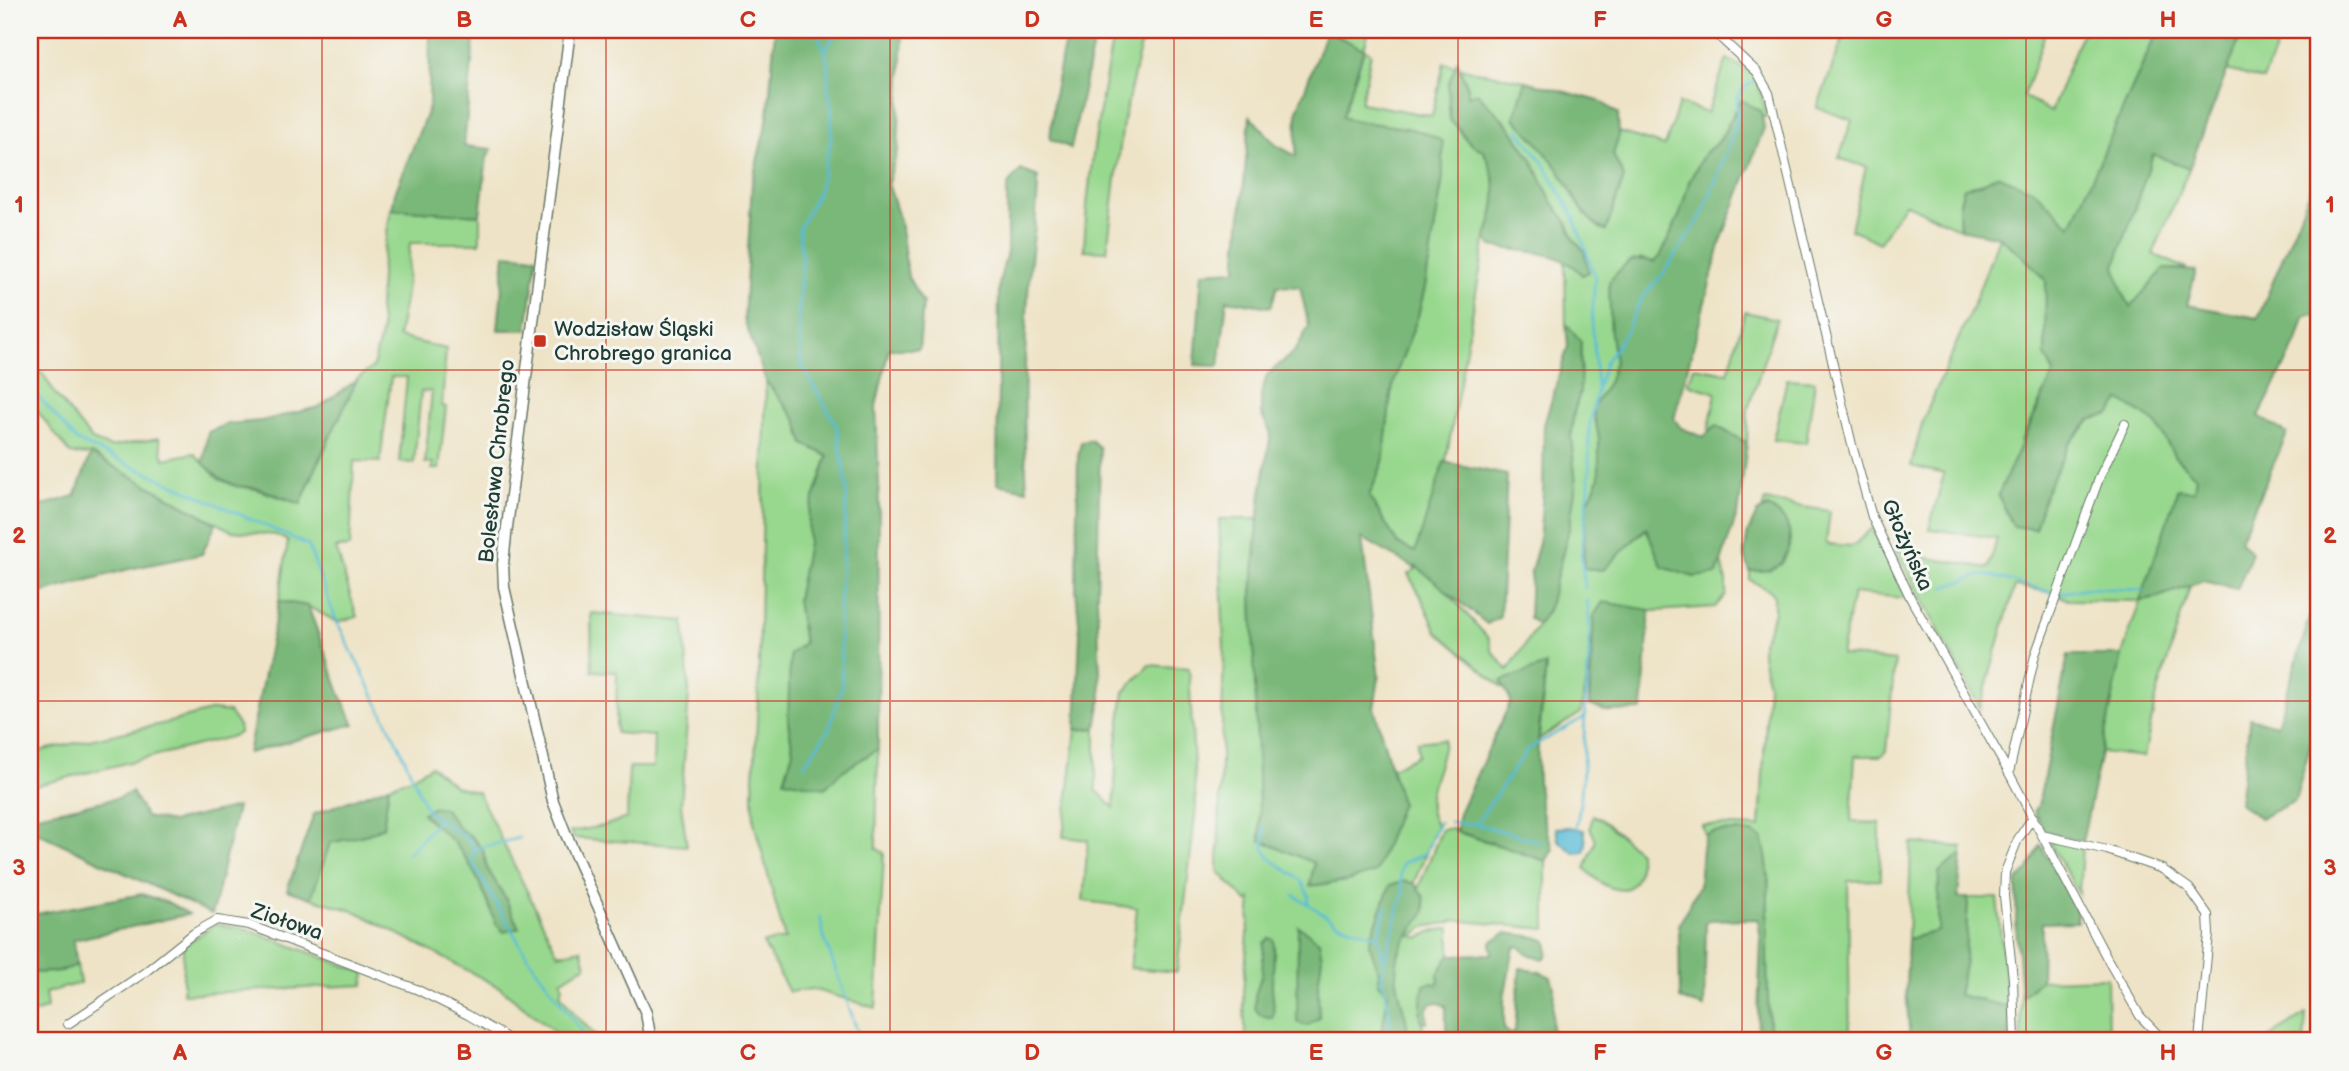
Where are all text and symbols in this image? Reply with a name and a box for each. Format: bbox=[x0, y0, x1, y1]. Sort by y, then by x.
text: A bbox=[172, 6, 188, 34]
text: B bbox=[456, 6, 472, 34]
text: C bbox=[740, 6, 756, 34]
text: D bbox=[1024, 6, 1040, 34]
text: E bbox=[1309, 6, 1324, 34]
text: F bbox=[1593, 6, 1607, 34]
text: G bbox=[1876, 6, 1893, 34]
text: H bbox=[2159, 6, 2177, 34]
text: 1 bbox=[14, 191, 24, 219]
text: 1 bbox=[2325, 191, 2335, 219]
place label: Wodzisław Śląski Chrobrego granica bbox=[554, 317, 732, 366]
marker: Wodzisław Śląski Chrobrego granica bbox=[532, 333, 548, 349]
street label: Bolesława Chrobrego bbox=[474, 358, 520, 564]
street label: Głożyńska bbox=[1876, 496, 1938, 594]
text: 2 bbox=[12, 522, 26, 550]
text: 2 bbox=[2323, 522, 2337, 550]
text: 3 bbox=[12, 854, 26, 882]
text: 3 bbox=[2323, 854, 2337, 882]
street label: Ziołowa bbox=[247, 898, 326, 946]
text: A bbox=[172, 1039, 188, 1067]
text: B bbox=[456, 1039, 472, 1067]
text: C bbox=[740, 1039, 756, 1067]
text: D bbox=[1024, 1039, 1040, 1067]
text: E bbox=[1309, 1039, 1324, 1067]
text: F bbox=[1593, 1039, 1607, 1067]
text: G bbox=[1876, 1039, 1893, 1067]
text: H bbox=[2159, 1039, 2177, 1067]

